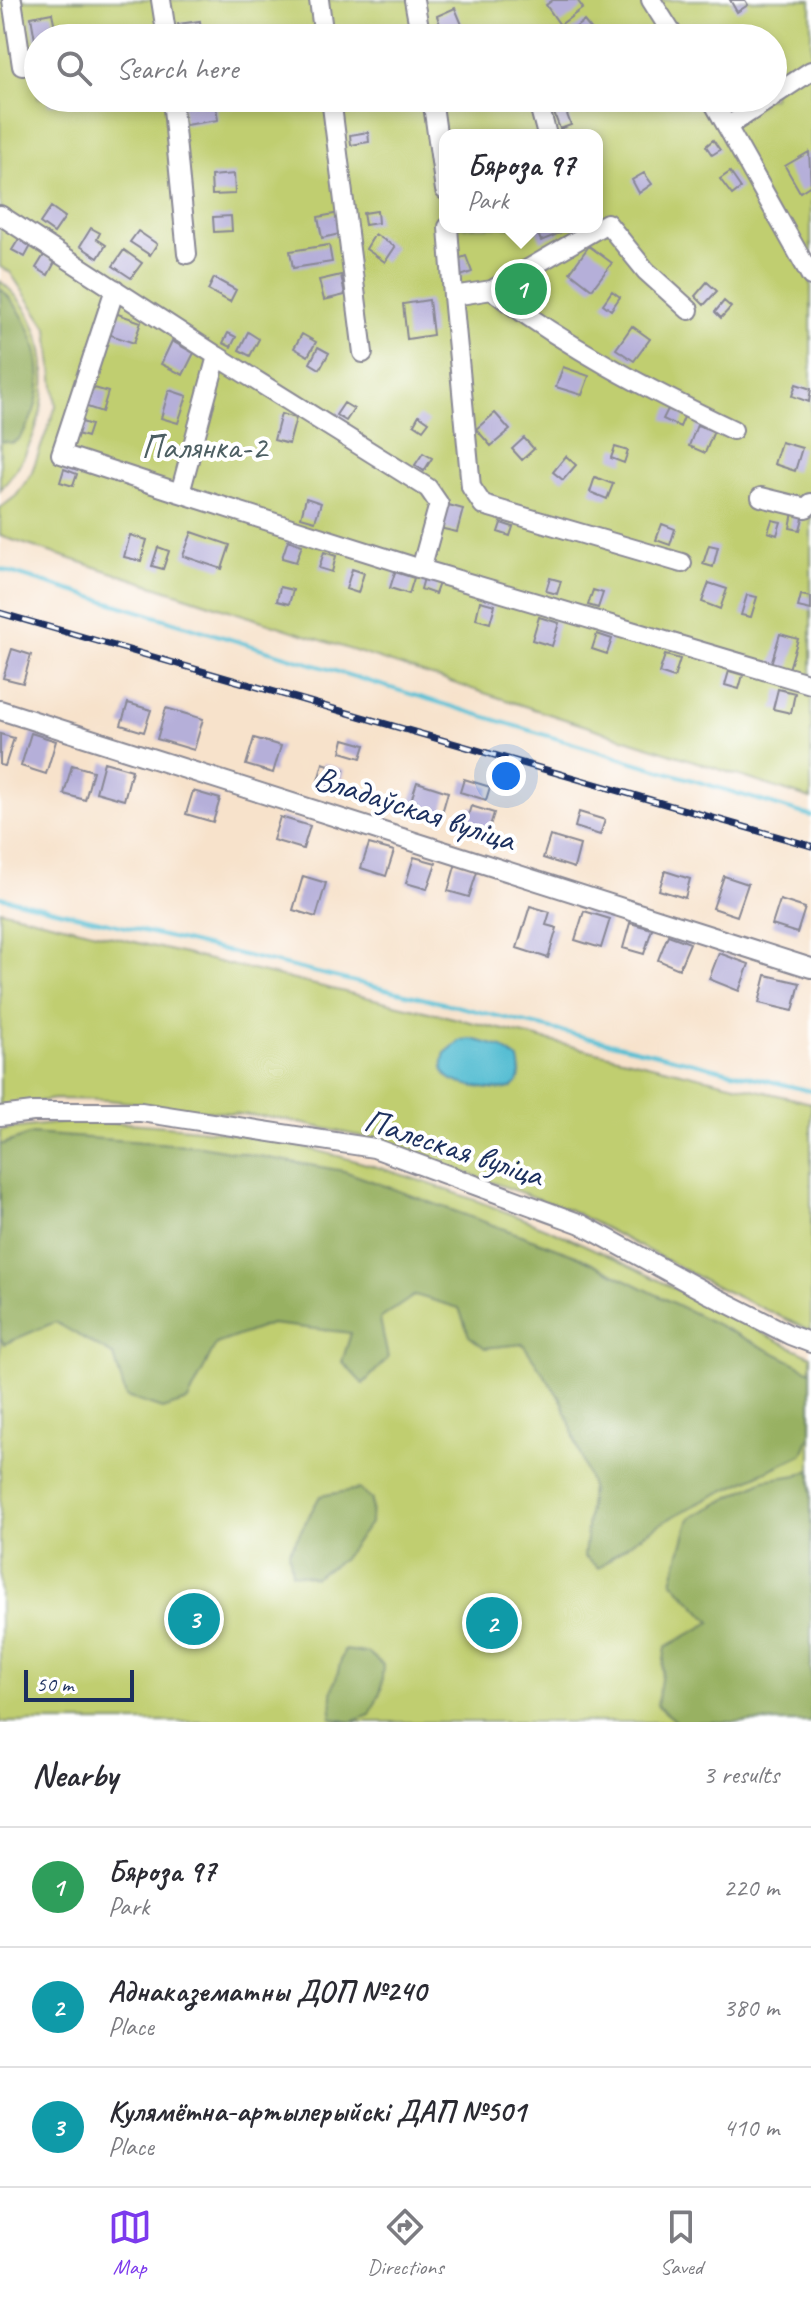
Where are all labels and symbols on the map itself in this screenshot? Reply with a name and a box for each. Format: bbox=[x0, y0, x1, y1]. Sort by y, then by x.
pin: 1 bbox=[495, 259, 547, 319]
park label: Палянка-2 bbox=[141, 425, 269, 468]
street label: Владаўская вуліца bbox=[309, 755, 523, 861]
your location bbox=[486, 756, 526, 796]
street label: Палеская вуліца bbox=[359, 1098, 551, 1197]
pin: 3 bbox=[168, 1589, 220, 1649]
pin: 2 bbox=[466, 1593, 518, 1653]
scale bar bbox=[24, 1666, 134, 1702]

